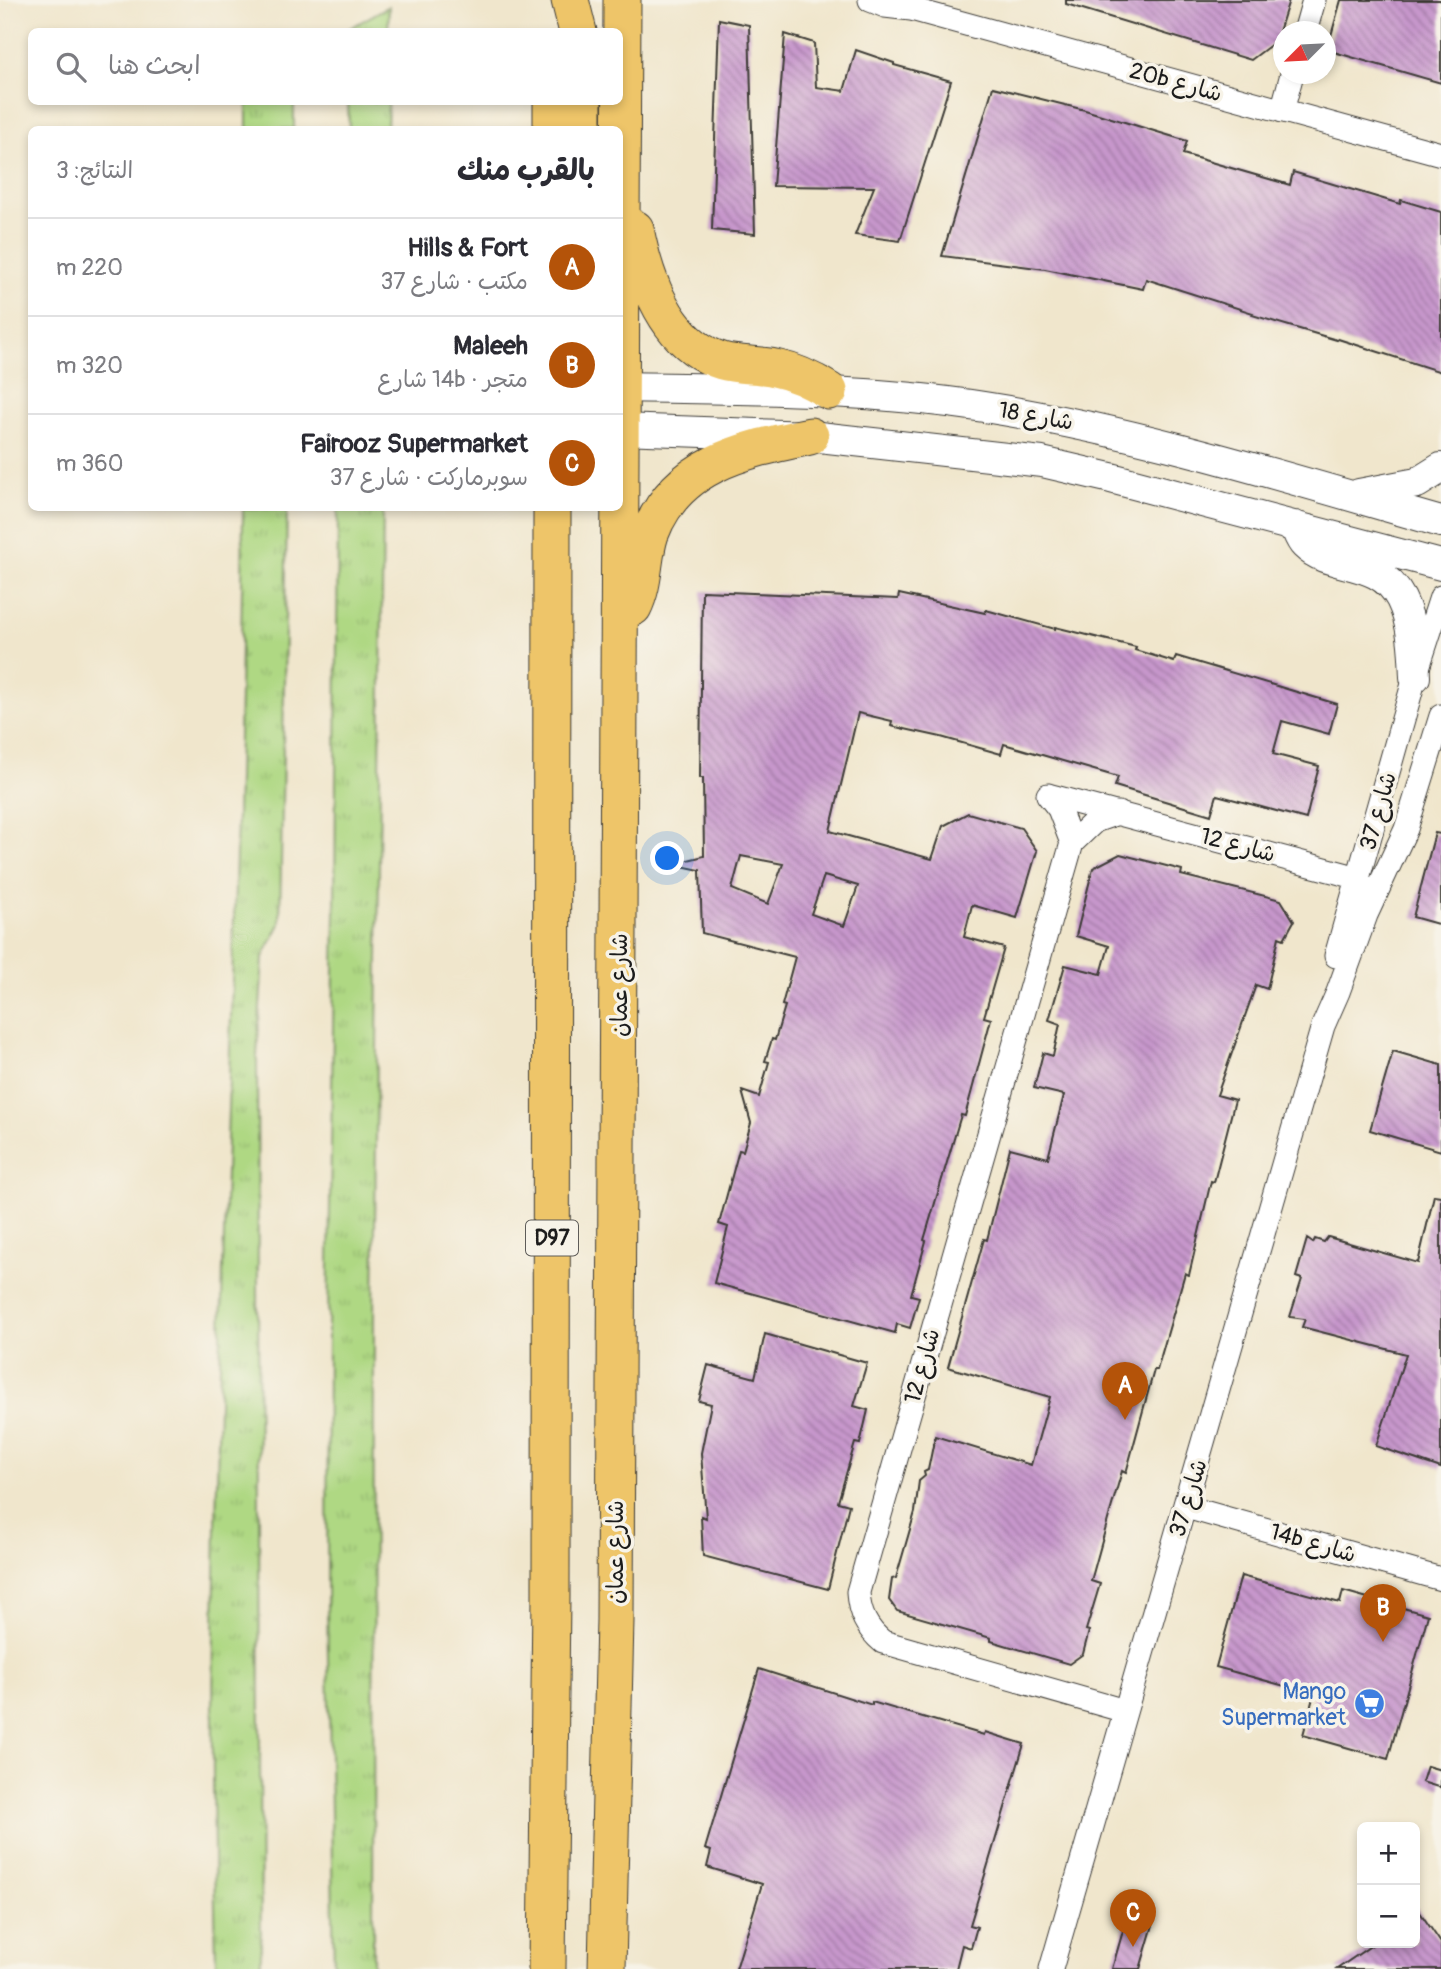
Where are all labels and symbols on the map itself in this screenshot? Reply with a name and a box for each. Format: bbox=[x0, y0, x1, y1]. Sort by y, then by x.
north arrow bbox=[1273, 21, 1336, 84]
street label: 20b شارع bbox=[1126, 56, 1225, 109]
street label: شارع 18 bbox=[996, 395, 1076, 438]
street label: شارع 37 bbox=[1353, 769, 1404, 854]
street label: شارع 12 bbox=[1197, 821, 1279, 870]
your location bbox=[650, 841, 684, 875]
street label: شارع عمان bbox=[605, 933, 635, 1037]
road number: D97 bbox=[526, 1220, 578, 1256]
street label: شارع 12 bbox=[898, 1325, 947, 1407]
pin: A bbox=[1102, 1362, 1148, 1420]
street label: شارع 37 bbox=[1162, 1456, 1214, 1541]
street label: شارع عمان bbox=[601, 1500, 631, 1604]
street label: 14b شارع bbox=[1266, 1517, 1359, 1570]
pin: B bbox=[1360, 1584, 1406, 1642]
place label: Mango Supermarket bbox=[1221, 1677, 1347, 1732]
supermarket icon: Mango Supermarket bbox=[1352, 1687, 1386, 1721]
pin: C bbox=[1110, 1889, 1156, 1947]

